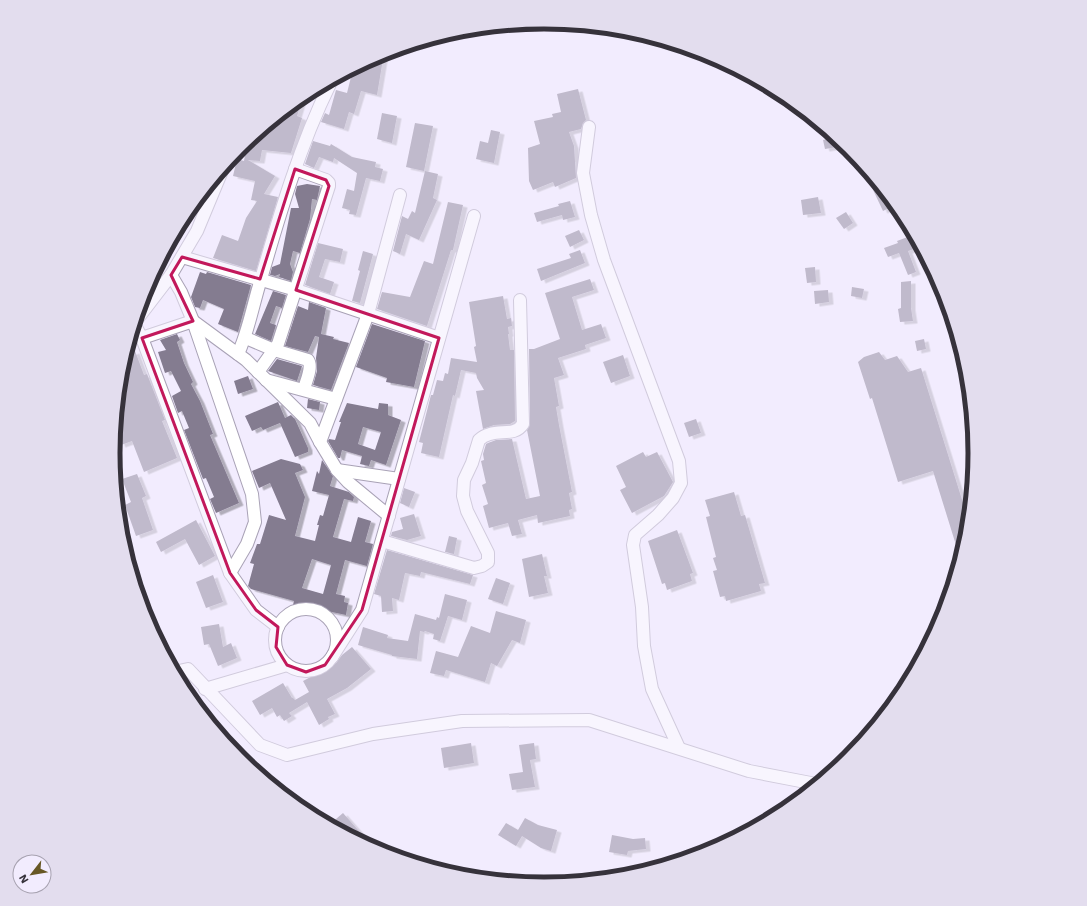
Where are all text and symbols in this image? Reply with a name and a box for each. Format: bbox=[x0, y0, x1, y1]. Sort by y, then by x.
north arrow bbox=[12, 854, 52, 894]
text: N bbox=[16, 872, 32, 886]

